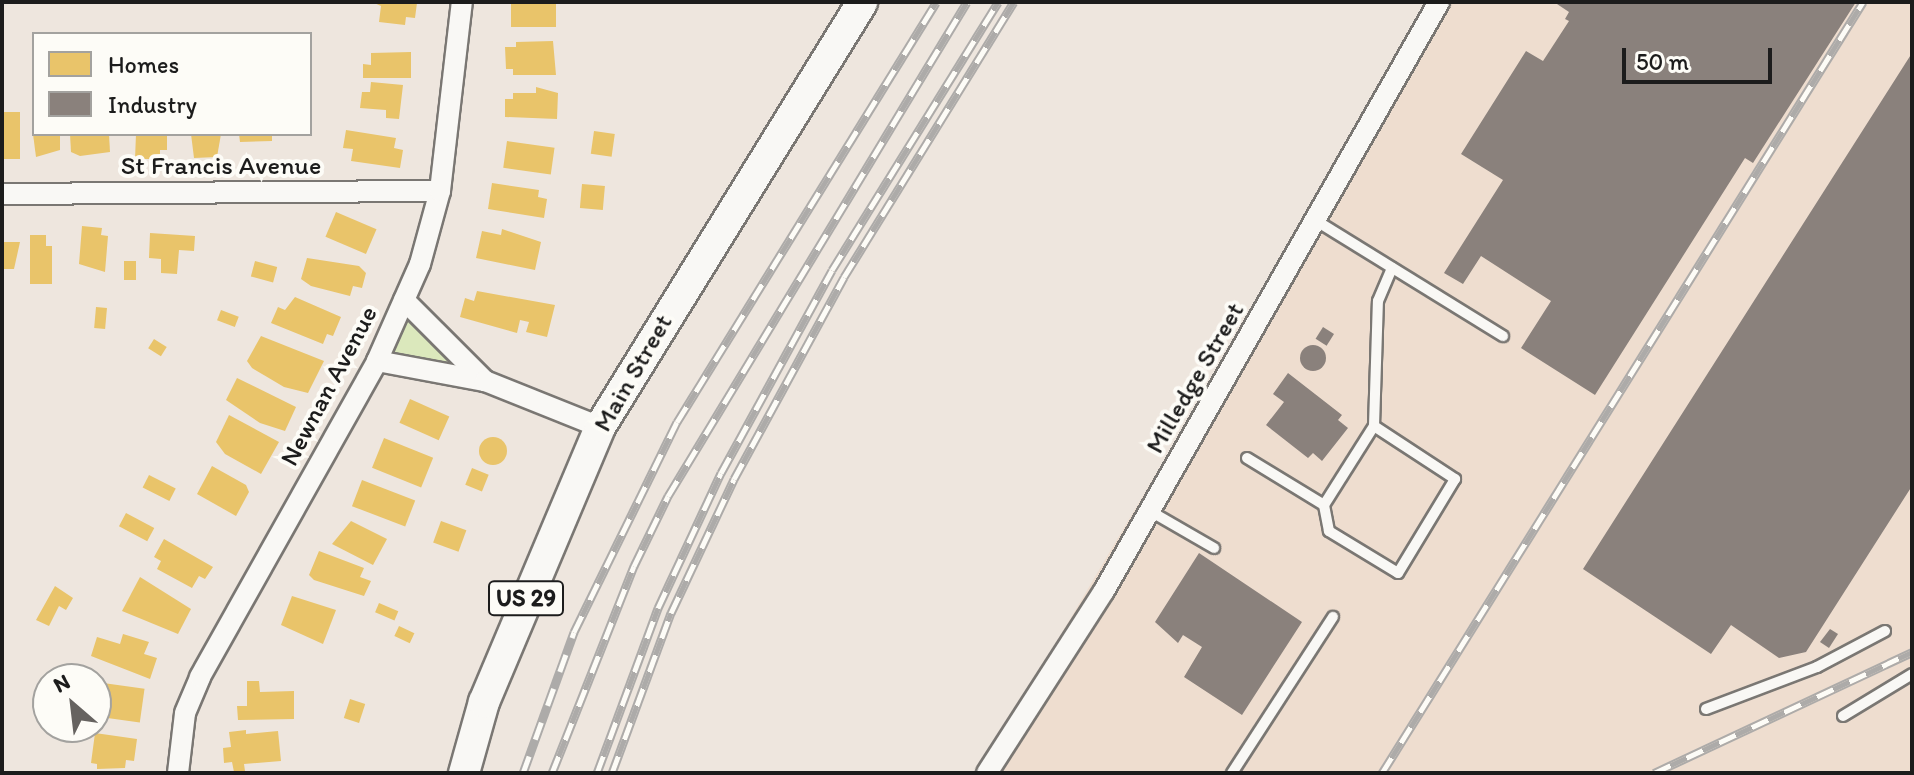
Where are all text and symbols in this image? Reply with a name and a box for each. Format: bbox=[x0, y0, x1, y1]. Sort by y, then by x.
legend bbox=[32, 32, 312, 136]
scale bar bbox=[1626, 32, 1776, 82]
text: 50 m bbox=[1636, 47, 1689, 76]
text: Homes bbox=[108, 50, 179, 79]
text: Industry bbox=[108, 90, 197, 119]
street label: St Francis Avenue bbox=[122, 150, 320, 182]
street label: Milledge Street bbox=[1139, 297, 1251, 459]
street label: Newnan Avenue bbox=[274, 301, 384, 471]
street label: Main Street bbox=[587, 309, 679, 437]
road number: US 29 bbox=[488, 578, 564, 618]
north arrow bbox=[32, 663, 112, 743]
text: N bbox=[49, 668, 74, 699]

